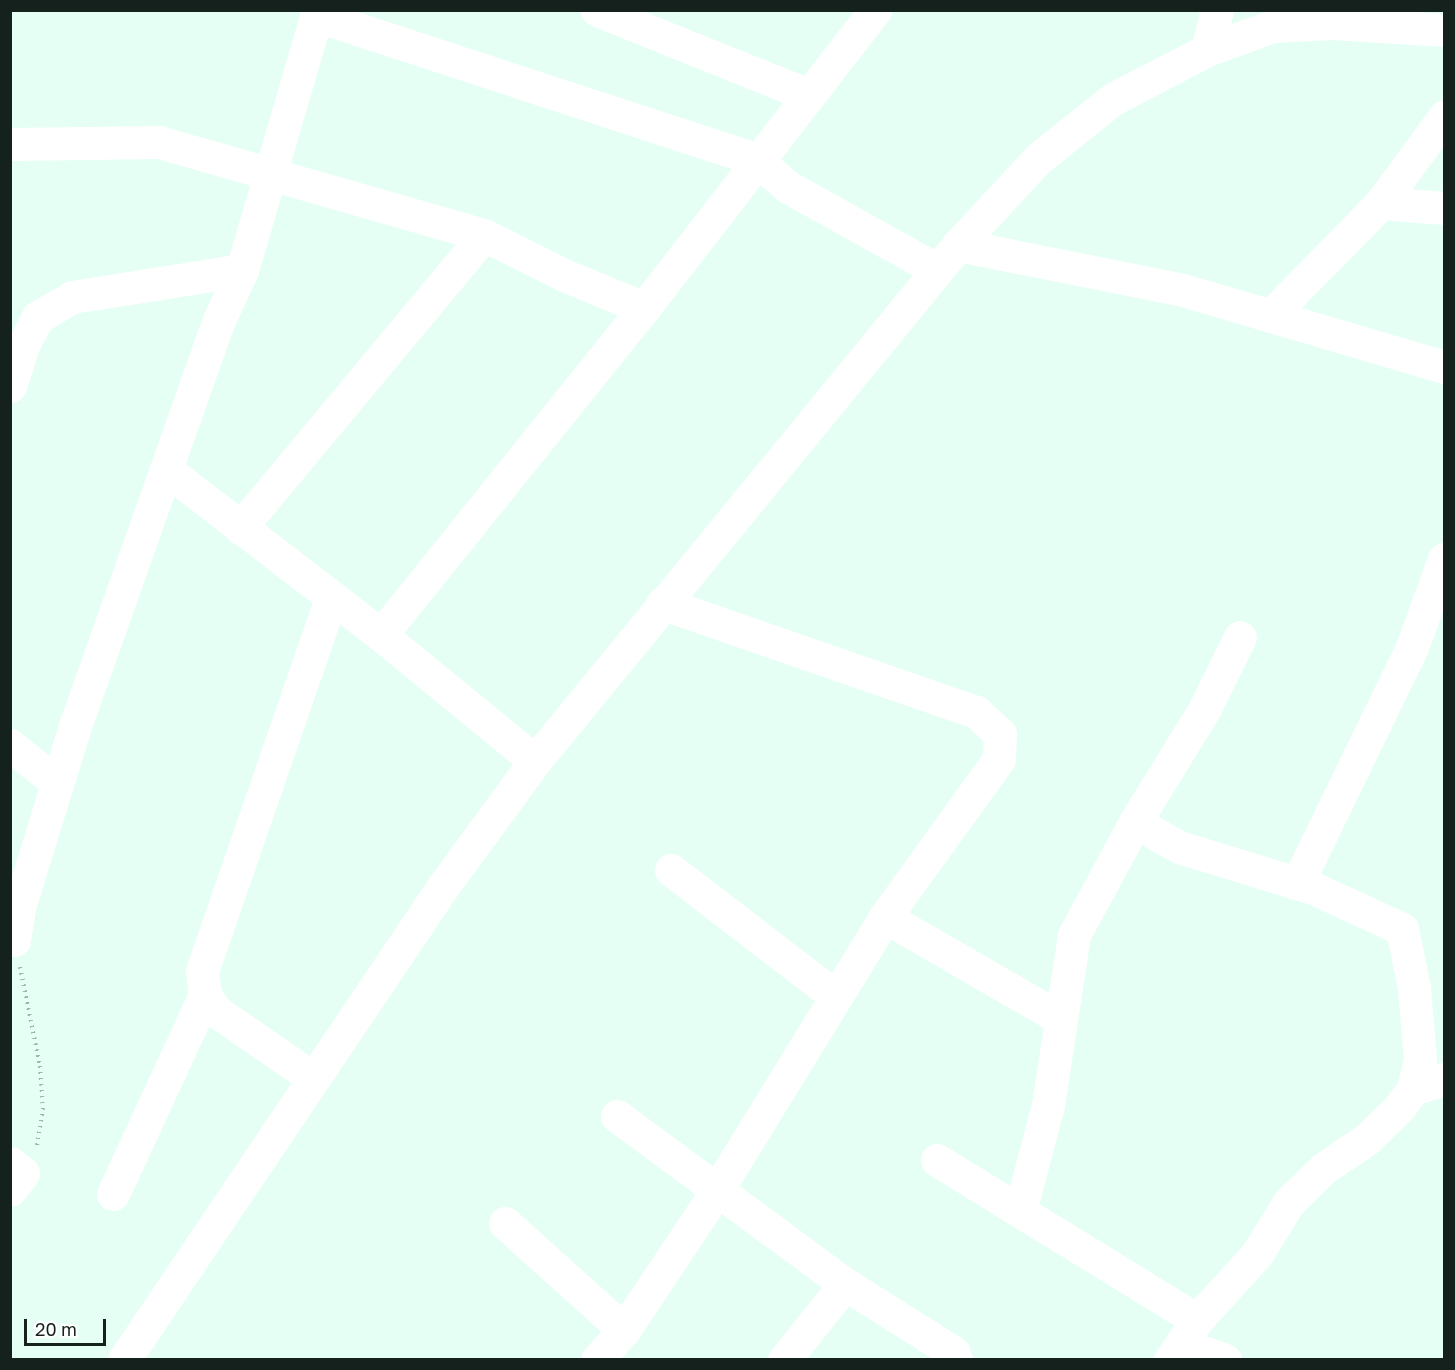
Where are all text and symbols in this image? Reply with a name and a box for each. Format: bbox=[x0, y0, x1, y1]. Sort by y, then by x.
scale bar bbox=[27, 1307, 110, 1345]
text: 20 m bbox=[35, 1318, 77, 1340]

